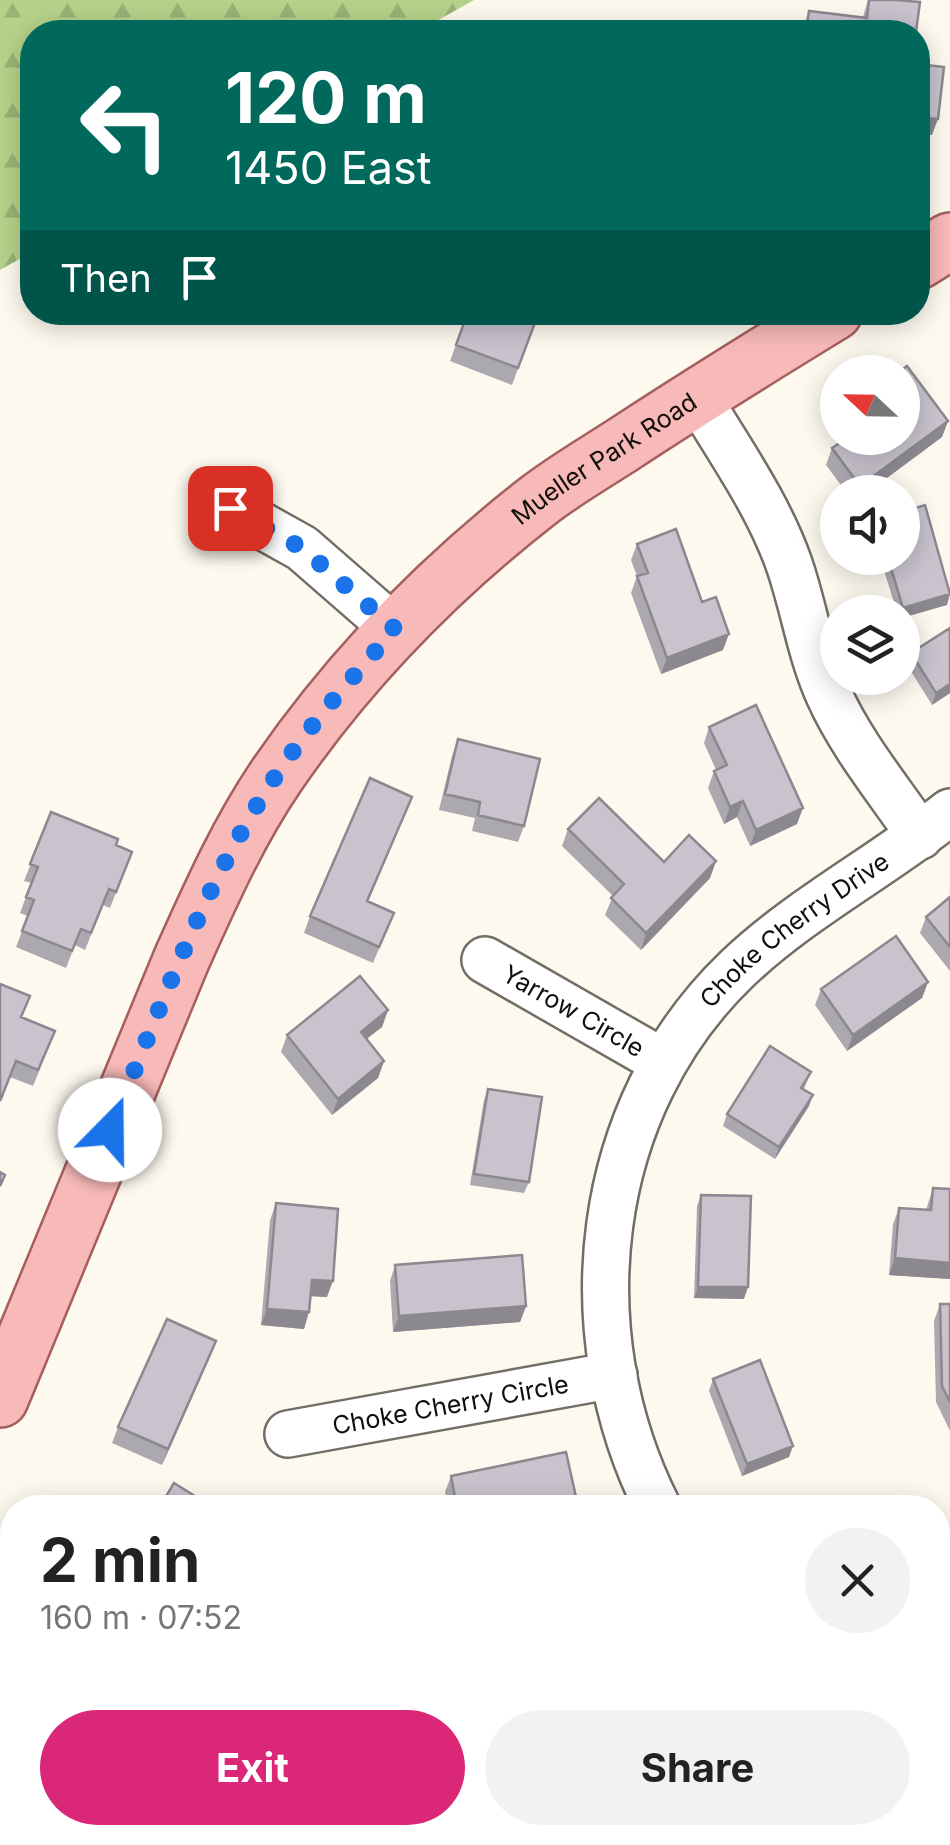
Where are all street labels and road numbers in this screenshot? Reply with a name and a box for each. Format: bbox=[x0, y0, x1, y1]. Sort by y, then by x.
street label: Mueller Park Road bbox=[506, 386, 702, 531]
street label: Choke Cherry Drive bbox=[693, 846, 895, 1013]
street label: Yarrow Circle bbox=[497, 958, 650, 1063]
street label: Choke Cherry Circle bbox=[330, 1369, 571, 1441]

